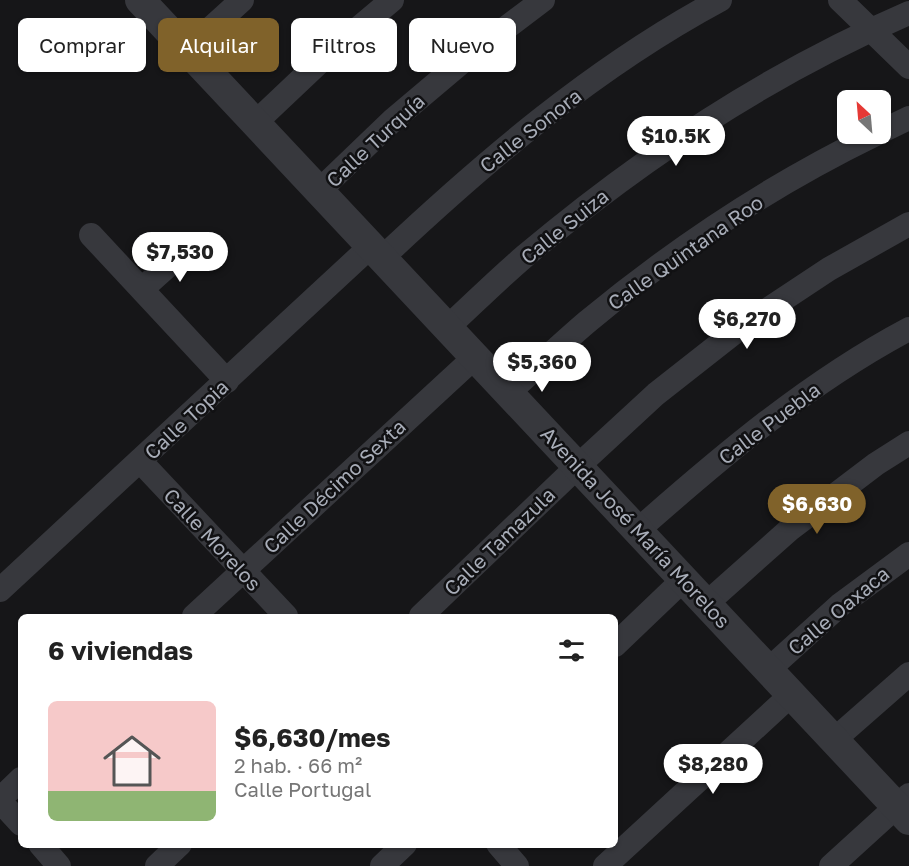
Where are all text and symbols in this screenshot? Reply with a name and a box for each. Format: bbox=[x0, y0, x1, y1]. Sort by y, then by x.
chip: Comprar bbox=[18, 18, 146, 72]
chip: Alquilar bbox=[158, 18, 279, 72]
chip: Filtros bbox=[291, 18, 397, 72]
chip: Nuevo bbox=[409, 18, 516, 72]
street label: Calle Sonora bbox=[475, 83, 585, 177]
street label: Calle Turquía bbox=[321, 88, 429, 192]
north arrow bbox=[837, 90, 891, 144]
map controls bbox=[837, 90, 891, 144]
pin: $10.5K bbox=[627, 116, 725, 167]
text: $10.5K bbox=[641, 123, 711, 147]
street label: Calle Suiza bbox=[515, 183, 613, 269]
street label: Calle Quintana Roo bbox=[603, 189, 767, 315]
pin: $7,530 bbox=[131, 232, 229, 283]
text: $7,530 bbox=[146, 239, 214, 263]
pin: $6,270 bbox=[698, 299, 796, 350]
text: $6,270 bbox=[713, 306, 781, 330]
pin: $5,360 bbox=[493, 342, 591, 393]
text: $5,360 bbox=[507, 349, 577, 373]
street label: Calle Topia bbox=[139, 374, 233, 464]
street label: Calle Puebla bbox=[713, 377, 825, 469]
street label: Calle Décimo Sexta bbox=[258, 414, 410, 558]
street label: Avenida José María Morelos bbox=[536, 421, 736, 633]
street label: Calle Tamazula bbox=[439, 482, 559, 600]
street label: Calle Morelos bbox=[159, 483, 267, 595]
pin: $6,630 bbox=[768, 484, 866, 535]
text: $6,630 bbox=[782, 491, 852, 515]
street label: Calle Oaxaca bbox=[783, 561, 893, 659]
icon: filters bbox=[555, 634, 588, 667]
text: 6 viviendas bbox=[48, 635, 193, 666]
text: $6,630/mes bbox=[234, 722, 391, 753]
icon: home bbox=[96, 725, 168, 797]
pin: $8,280 bbox=[664, 744, 762, 795]
text: $8,280 bbox=[678, 751, 748, 775]
text: 2 hab. · 66 m² bbox=[234, 753, 362, 777]
text: Calle Portugal bbox=[234, 777, 371, 801]

